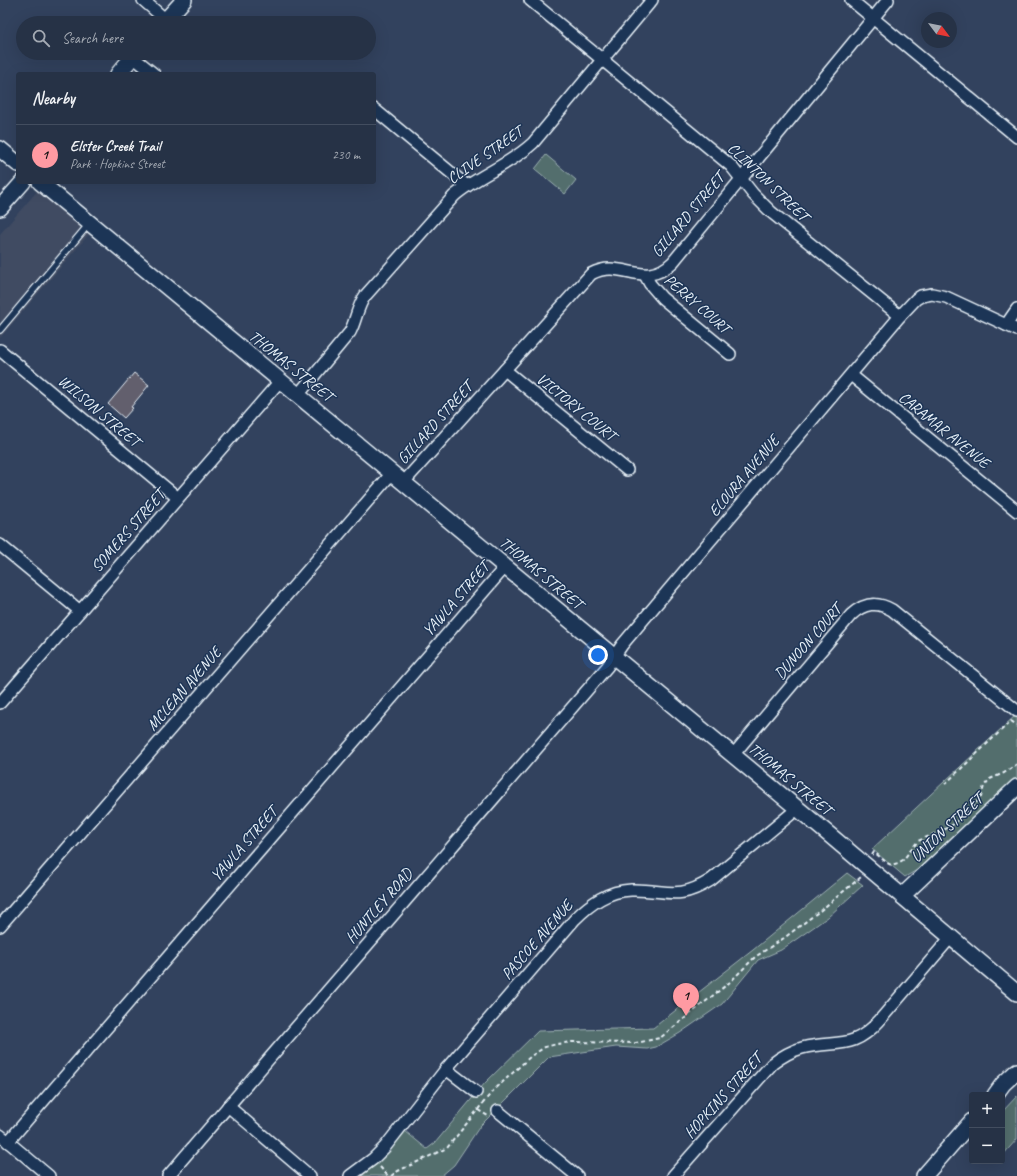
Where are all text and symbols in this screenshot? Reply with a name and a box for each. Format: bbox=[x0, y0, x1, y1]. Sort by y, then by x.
north arrow bbox=[921, 12, 957, 48]
search box bbox=[16, 16, 376, 60]
icon: search bbox=[30, 27, 52, 49]
text: Search here bbox=[62, 29, 123, 48]
text: Nearby bbox=[32, 88, 75, 109]
street label: CLIVE STREET bbox=[443, 120, 530, 188]
text: Elster Creek Trail bbox=[70, 137, 161, 156]
street label: CLINTON STREET bbox=[723, 138, 816, 229]
text: 1 bbox=[42, 147, 48, 163]
text: 230 m bbox=[332, 147, 360, 163]
text: Park · Hopkins Street bbox=[70, 156, 165, 172]
street label: GILLARD STREET bbox=[647, 165, 732, 261]
street label: PERRY COURT bbox=[660, 270, 737, 340]
street label: THOMAS STREET bbox=[245, 326, 340, 408]
street label: VICTORY COURT bbox=[532, 369, 623, 447]
street label: WILSON STREET bbox=[54, 371, 147, 453]
street label: GILLARD STREET bbox=[393, 374, 480, 468]
street label: CARAMAR AVENUE bbox=[895, 387, 995, 474]
street label: ELOURA AVENUE bbox=[704, 430, 785, 521]
street label: SOMERS STREET bbox=[87, 483, 172, 576]
street label: THOMAS STREET bbox=[495, 532, 589, 616]
street label: YAWLA STREET bbox=[418, 555, 496, 640]
street label: DUNOON COURT bbox=[770, 597, 849, 684]
street label: MCLEAN AVENUE bbox=[142, 641, 227, 735]
your location bbox=[588, 645, 608, 665]
street label: THOMAS STREET bbox=[744, 738, 838, 822]
street label: UNION STREET bbox=[907, 786, 991, 867]
street label: YAWLA STREET bbox=[206, 800, 284, 885]
street label: HUNTLEY ROAD bbox=[341, 863, 418, 948]
street label: PASCOE AVENUE bbox=[497, 894, 579, 984]
pin: 1 bbox=[673, 983, 699, 1016]
street label: HOPKINS STREET bbox=[680, 1046, 770, 1143]
map controls bbox=[969, 1092, 1005, 1164]
button: + bbox=[969, 1092, 1005, 1128]
button: − bbox=[969, 1128, 1005, 1164]

